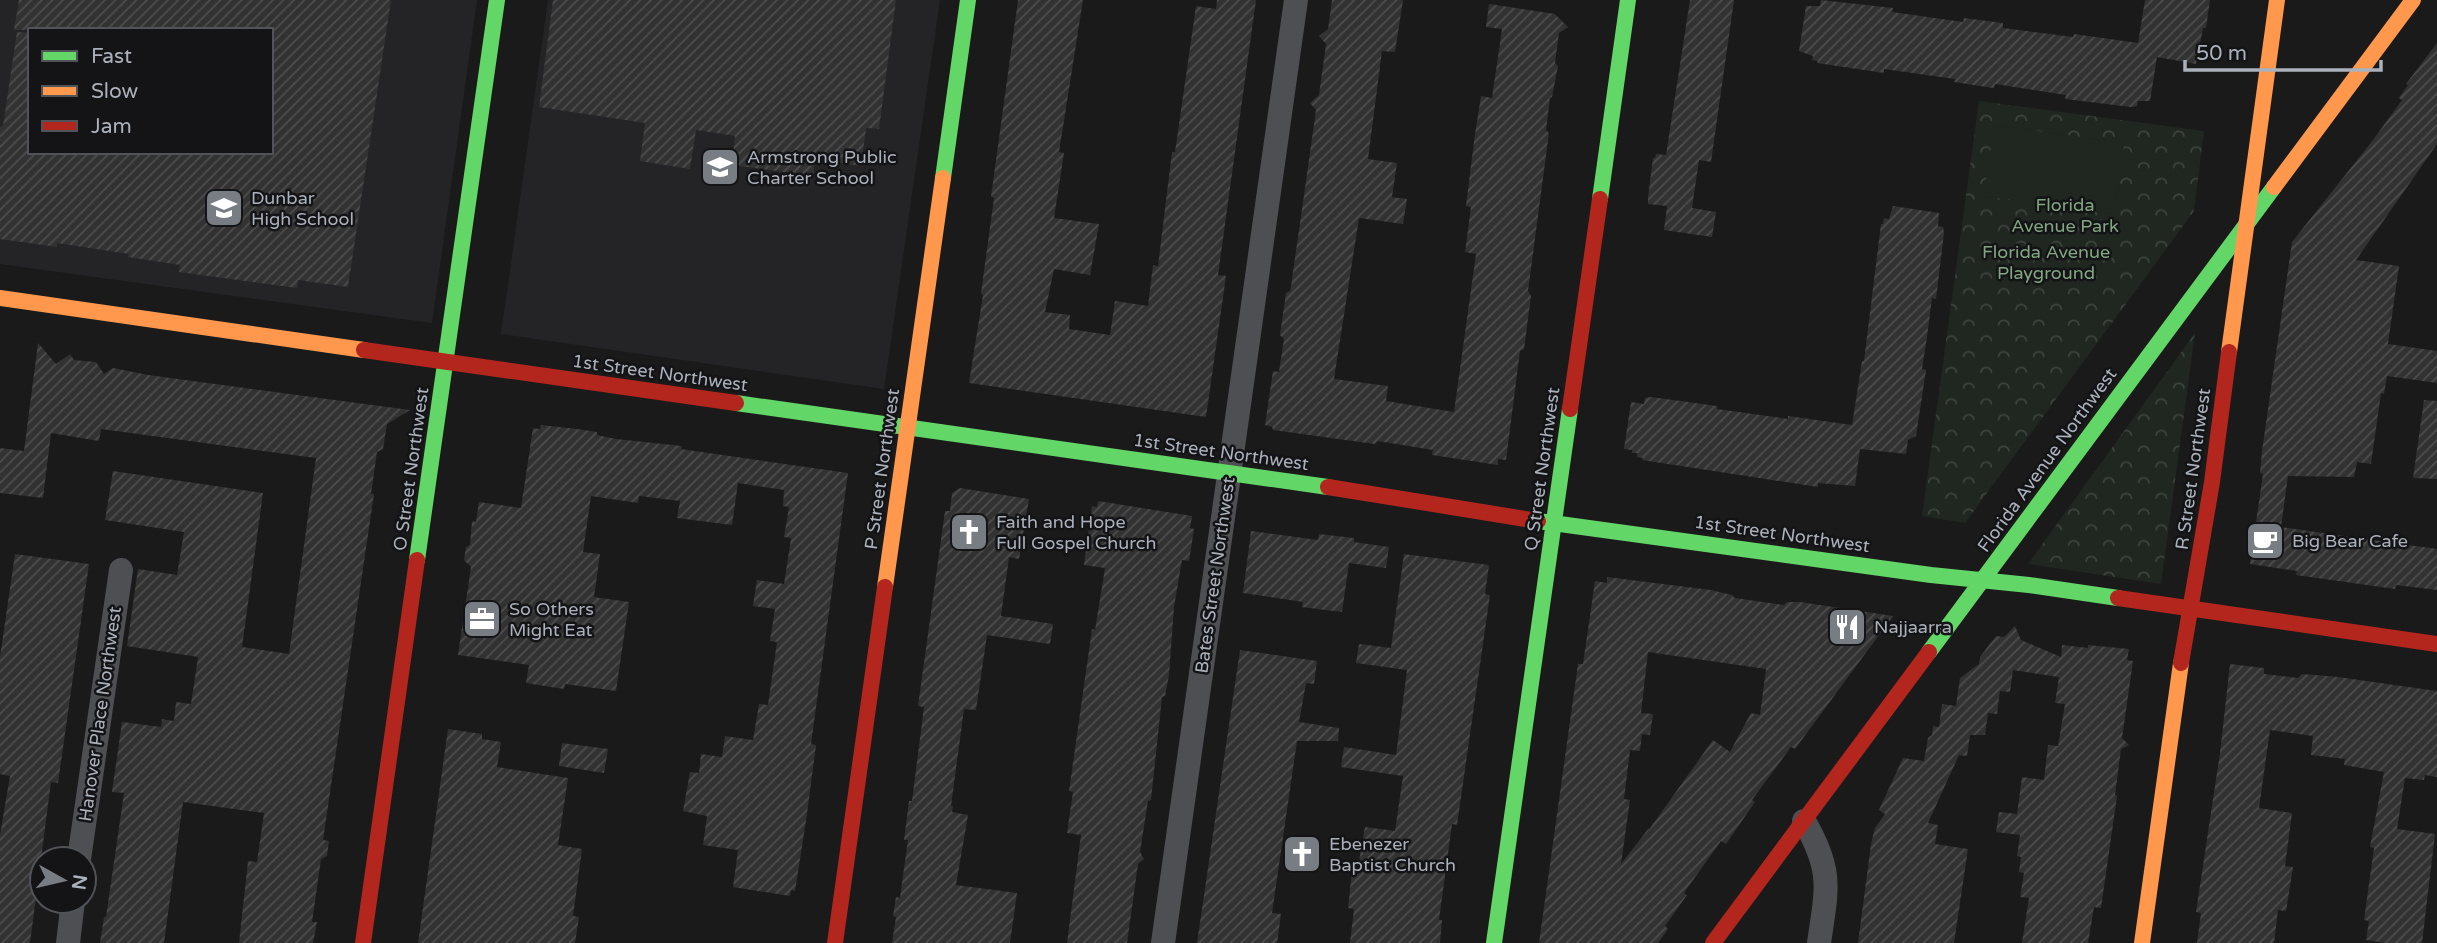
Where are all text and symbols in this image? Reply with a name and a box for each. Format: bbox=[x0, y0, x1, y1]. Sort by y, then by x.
legend bbox=[28, 28, 273, 154]
scale bar bbox=[2185, 28, 2381, 72]
text: 50 m bbox=[2196, 41, 2247, 66]
text: Fast bbox=[91, 44, 132, 69]
text: Slow bbox=[91, 79, 139, 104]
text: Jam bbox=[91, 114, 132, 139]
school or university icon: Armstrong Public Charter School bbox=[699, 146, 741, 188]
place label: Armstrong Public Charter School bbox=[747, 146, 897, 189]
school or university icon: Dunbar High School bbox=[203, 187, 245, 229]
place label: Dunbar High School bbox=[251, 187, 354, 230]
park label: Florida Avenue Park bbox=[2011, 194, 2119, 237]
park label: Florida Avenue Playground bbox=[1982, 241, 2110, 284]
street label: 1st Street Northwest bbox=[571, 350, 749, 396]
street label: Florida Avenue Northwest bbox=[1973, 363, 2121, 556]
street label: O Street Northwest bbox=[389, 386, 433, 552]
street label: Q Street Northwest bbox=[1520, 386, 1564, 552]
street label: P Street Northwest bbox=[860, 387, 904, 551]
street label: R Street Northwest bbox=[2171, 387, 2215, 551]
street label: 1st Street Northwest bbox=[1132, 429, 1310, 475]
street label: Bates Street Northwest bbox=[1190, 475, 1240, 675]
church icon: Faith and Hope Full Gospel Church bbox=[948, 511, 990, 553]
place label: Faith and Hope Full Gospel Church bbox=[996, 511, 1156, 554]
street label: 1st Street Northwest bbox=[1693, 511, 1871, 557]
cafe icon: Big Bear Cafe bbox=[2244, 520, 2286, 562]
place label: Big Bear Cafe bbox=[2292, 530, 2408, 552]
office icon: So Others Might Eat bbox=[461, 598, 503, 640]
place label: So Others Might Eat bbox=[509, 598, 594, 641]
street label: Hanover Place Northwest bbox=[74, 605, 126, 823]
restaurant icon: Najjaarra bbox=[1826, 606, 1868, 648]
place label: Najjaarra bbox=[1874, 616, 1952, 638]
church icon: Ebenezer Baptist Church bbox=[1281, 833, 1323, 875]
place label: Ebenezer Baptist Church bbox=[1329, 833, 1456, 876]
north arrow bbox=[28, 845, 98, 915]
text: N bbox=[67, 873, 91, 891]

